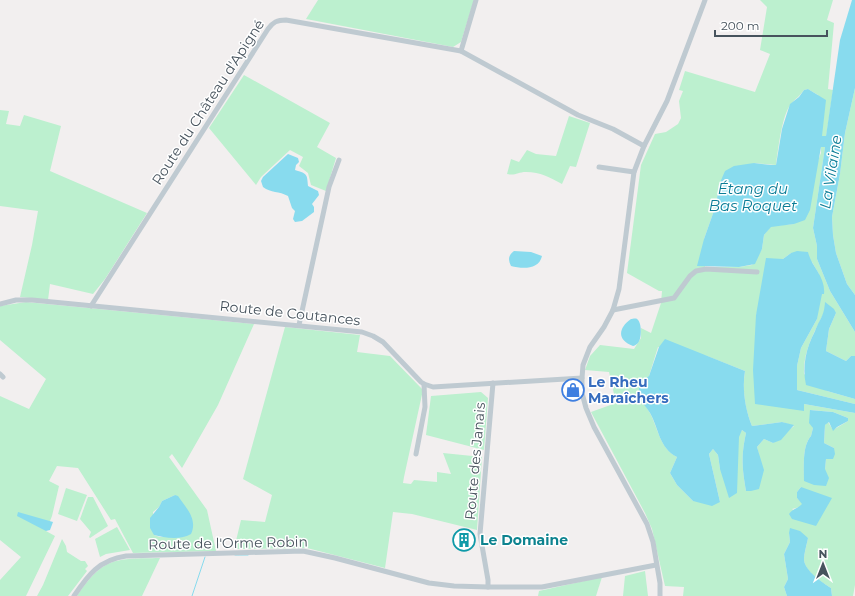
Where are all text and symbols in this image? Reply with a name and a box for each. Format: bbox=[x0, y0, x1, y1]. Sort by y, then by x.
scale bar bbox=[715, 12, 827, 38]
street label: Route du Château d'Apigné bbox=[148, 16, 268, 188]
text: 200 m bbox=[721, 18, 760, 33]
water label: La Vilaine bbox=[815, 134, 846, 210]
water label: Étang du Bas Roquet bbox=[709, 179, 797, 215]
street label: Route de Coutances bbox=[219, 297, 361, 329]
place label: Le Rheu Maraîchers bbox=[588, 373, 669, 407]
shop icon: Le Rheu Maraîchers bbox=[560, 377, 586, 403]
street label: Route des Janais bbox=[461, 401, 489, 521]
building icon: Le Domaine bbox=[451, 527, 477, 553]
place label: Le Domaine bbox=[480, 531, 568, 549]
street label: Route de l'Orme Robin bbox=[148, 533, 308, 553]
north arrow bbox=[803, 544, 843, 584]
text: N bbox=[819, 547, 827, 561]

